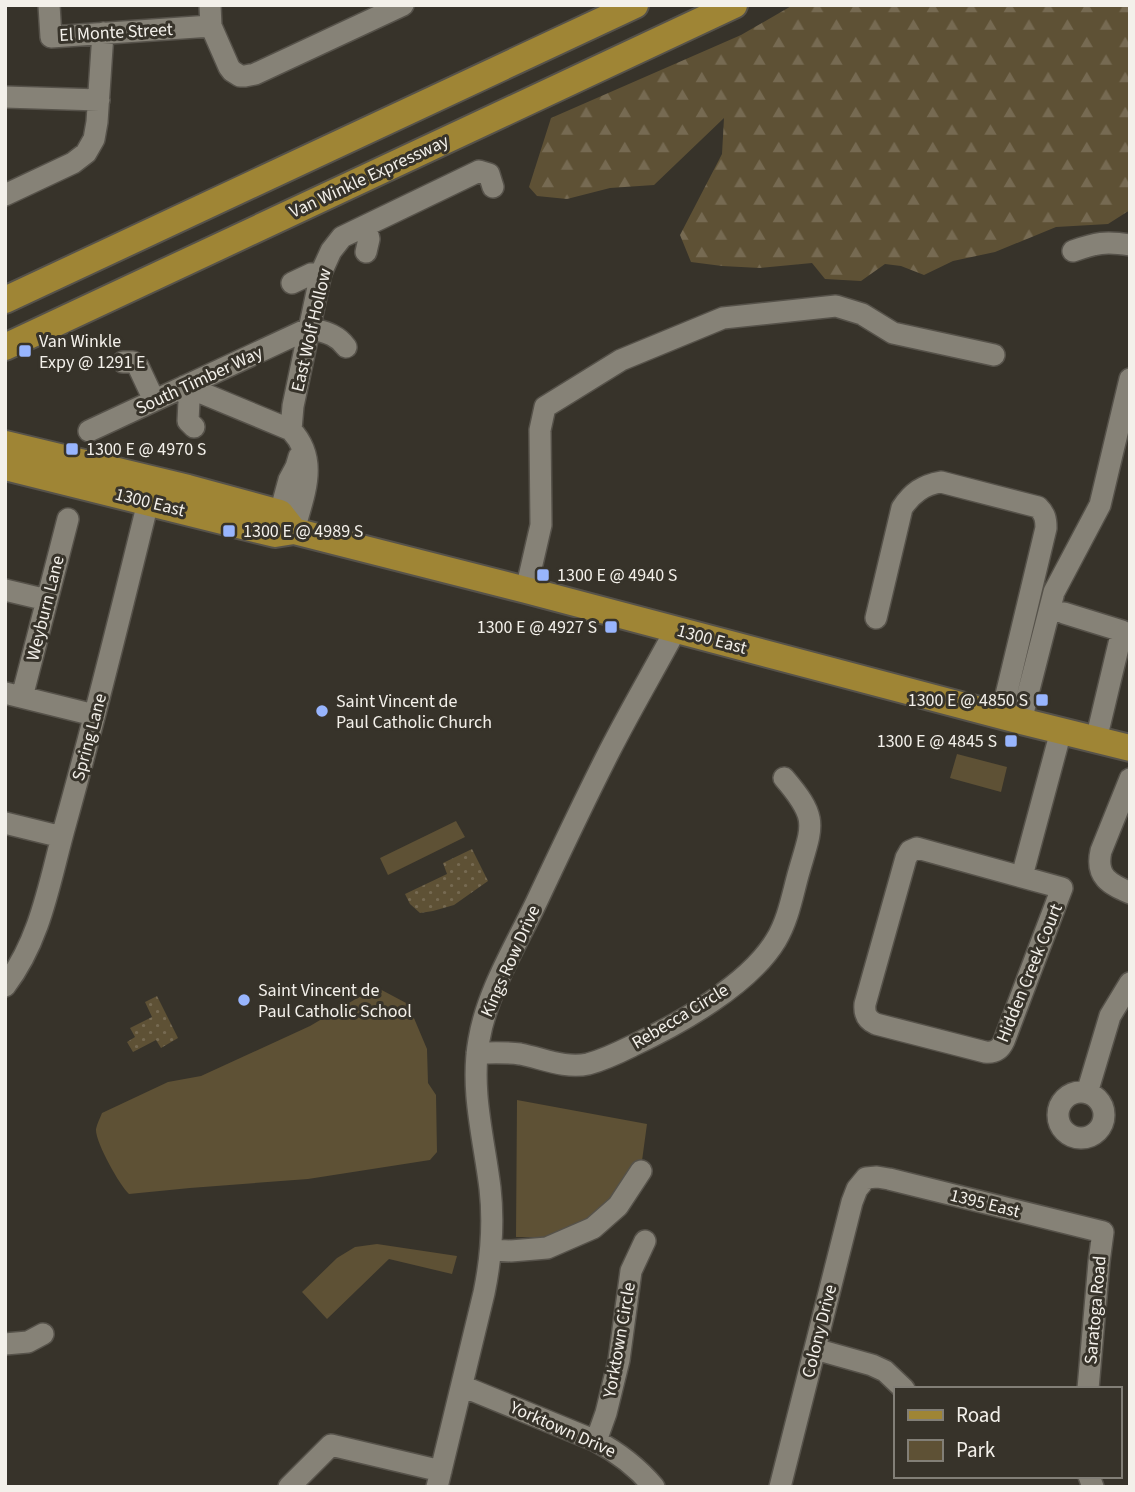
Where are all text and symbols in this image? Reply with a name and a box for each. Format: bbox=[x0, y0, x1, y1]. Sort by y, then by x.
street label: El Monte Street bbox=[59, 17, 174, 48]
street label: Van Winkle Expressway bbox=[285, 128, 453, 224]
street label: East Wolf Hollow bbox=[285, 266, 338, 394]
place label: Van Winkle Expy @ 1291 E bbox=[39, 329, 146, 375]
street label: South Timber Way bbox=[132, 340, 267, 421]
marker: Van Winkle Expy @ 1291 E bbox=[17, 343, 33, 359]
place label: 1300 E @ 4970 S bbox=[86, 437, 206, 462]
marker: 1300 E @ 4970 S bbox=[64, 441, 80, 457]
street label: 1300 East bbox=[112, 482, 187, 523]
place label: 1300 E @ 4989 S bbox=[243, 519, 363, 544]
marker: 1300 E @ 4989 S bbox=[221, 523, 237, 539]
street label: Weyburn Lane bbox=[20, 553, 71, 663]
place label: 1300 E @ 4940 S bbox=[557, 563, 677, 588]
marker: 1300 E @ 4940 S bbox=[535, 567, 551, 583]
place label: 1300 E @ 4927 S bbox=[477, 615, 597, 640]
street label: 1300 East bbox=[674, 618, 750, 661]
marker: 1300 E @ 4927 S bbox=[603, 619, 619, 635]
place label: 1300 E @ 4850 S bbox=[908, 688, 1028, 713]
place label: Saint Vincent de Paul Catholic Church bbox=[336, 689, 492, 735]
street label: Spring Lane bbox=[66, 691, 113, 784]
marker: 1300 E @ 4850 S bbox=[1034, 692, 1050, 708]
marker: Saint Vincent de Paul Catholic Church bbox=[314, 703, 330, 719]
place label: 1300 E @ 4845 S bbox=[877, 729, 997, 754]
marker: 1300 E @ 4845 S bbox=[1003, 733, 1019, 749]
street label: Hidden Creek Court bbox=[990, 900, 1069, 1046]
street label: Kings Row Drive bbox=[475, 901, 546, 1021]
place label: Saint Vincent de Paul Catholic School bbox=[258, 978, 412, 1024]
street label: Rebecca Circle bbox=[627, 978, 733, 1055]
marker: Saint Vincent de Paul Catholic School bbox=[236, 992, 252, 1008]
street label: 1395 East bbox=[947, 1183, 1022, 1224]
street label: Saratoga Road bbox=[1078, 1255, 1113, 1365]
street label: Yorktown Circle bbox=[597, 1280, 642, 1401]
street label: Colony Drive bbox=[796, 1282, 843, 1380]
legend bbox=[894, 1387, 1121, 1478]
street label: Yorktown Drive bbox=[505, 1395, 620, 1464]
text: Road bbox=[956, 1400, 1001, 1430]
text: Park bbox=[956, 1435, 996, 1465]

